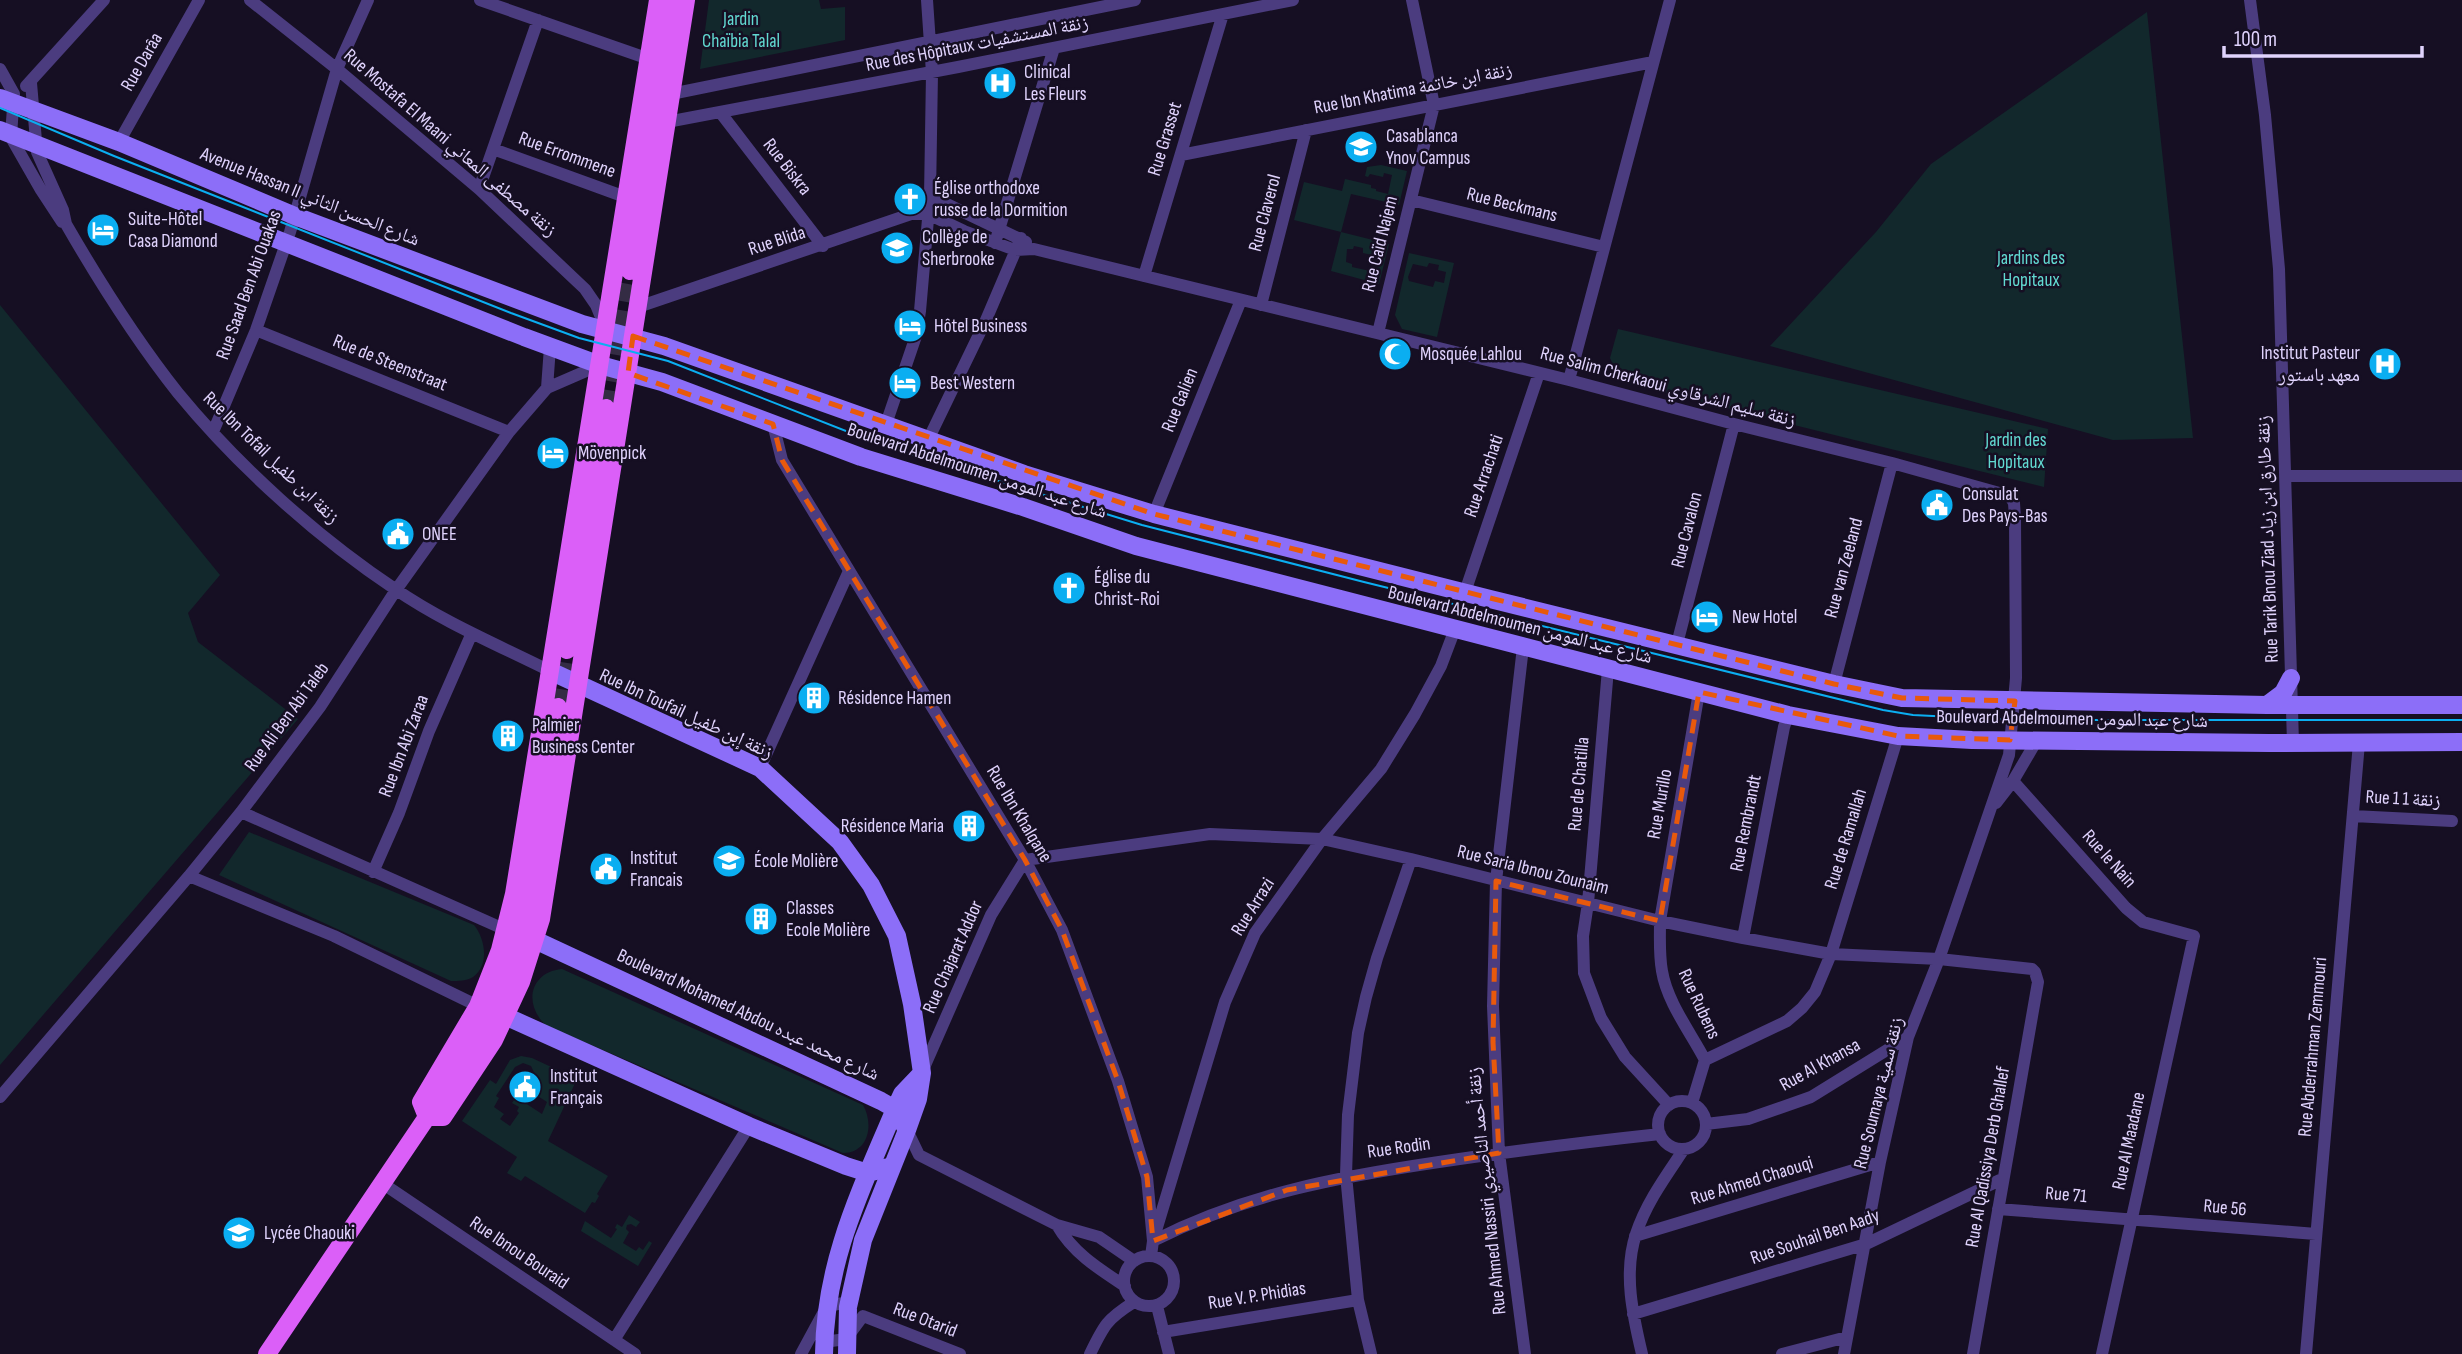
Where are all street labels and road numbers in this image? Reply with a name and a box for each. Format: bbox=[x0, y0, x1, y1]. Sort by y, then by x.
street label: Rue des Hôpitaux زنقة المستشفيات bbox=[864, 11, 1090, 77]
street label: Rue Darâa bbox=[116, 29, 168, 95]
street label: Rue Mostafa El Maani زنقة مصطفى المعاني bbox=[337, 44, 561, 244]
street label: Rue Ibn Khatima زنقة ابن خاتمة bbox=[1312, 58, 1514, 120]
street label: Rue Grasset bbox=[1143, 99, 1187, 179]
street label: Rue Errommene bbox=[515, 127, 619, 183]
street label: Rue Biskra bbox=[758, 134, 816, 200]
street label: Avenue Hassan II شارع الحسن الثاني bbox=[195, 142, 423, 254]
street label: Rue Claverol bbox=[1244, 172, 1286, 254]
street label: Rue Beckmans bbox=[1464, 183, 1560, 227]
street label: Rue Caïd Najem bbox=[1357, 194, 1403, 294]
street label: Rue Saad Ben Abi Ouakas bbox=[211, 207, 287, 363]
street label: Rue Blida bbox=[746, 221, 808, 261]
street label: Rue de Steenstraat bbox=[329, 330, 451, 396]
street label: Rue Salim Cherkaoui زنقة سليم الشرقاوي bbox=[1537, 342, 1798, 435]
street label: Rue Galien bbox=[1157, 364, 1203, 436]
street label: Rue Ibn Tofail زنقة ابن طفيل bbox=[198, 387, 344, 529]
street label: Rue Tarik Bnou Ziad زنقة طارق ابن زياد bbox=[2252, 415, 2284, 663]
street label: Boulevard Abdelmoumen شارع عبد المومن bbox=[844, 418, 1110, 524]
street label: Rue Arrachati bbox=[1459, 432, 1509, 520]
street label: Rue Cavalon bbox=[1666, 490, 1708, 570]
street label: Rue van Zeeland bbox=[1820, 515, 1868, 621]
street label: Boulevard Abdelmoumen شارع عبد المومن bbox=[1385, 581, 1655, 669]
street label: Rue Ali Ben Abi Taleb bbox=[240, 658, 334, 776]
street label: Rue Ibn Toufail زنقة إبن طفيل bbox=[595, 664, 776, 765]
street label: Rue Ibn Abi Zaraa bbox=[374, 692, 434, 800]
street label: Boulevard Abdelmoumen شارع عبد المومن bbox=[1936, 705, 2208, 733]
street label: Rue de Chatilla bbox=[1563, 736, 1595, 832]
street label: Rue Ibn Khalqane bbox=[981, 761, 1057, 867]
street label: Rue Murillo bbox=[1643, 767, 1677, 841]
street label: Rue Rembrandt bbox=[1725, 773, 1767, 873]
street label: Rue de Ramallah bbox=[1820, 786, 1872, 892]
street label: Rue 1 زنقة 1 bbox=[2365, 786, 2441, 812]
street label: Rue le Nain bbox=[2077, 825, 2141, 893]
street label: Rue Saria Ibnou Zounaim bbox=[1455, 840, 1611, 900]
street label: Rue Arrazi bbox=[1226, 874, 1280, 940]
street label: Rue Chajarat Addor bbox=[918, 897, 988, 1017]
street label: Boulevard Mohamed Abdou شارع محمد عبده bbox=[613, 944, 883, 1086]
street label: Rue Abderrahman Zemmouri bbox=[2294, 956, 2332, 1138]
street label: Rue Rubens bbox=[1673, 965, 1725, 1043]
street label: Rue Soumaya زنقة سمية bbox=[1849, 1015, 1909, 1171]
street label: Rue Al Khansa bbox=[1776, 1033, 1864, 1097]
street label: Rue Al Qadissiya Derb Ghallef bbox=[1961, 1064, 2015, 1249]
street label: Rue Ahmed Nassiri زنقة أحمد الناصيري bbox=[1462, 1066, 1514, 1316]
street label: Rue Al Maadane bbox=[2107, 1090, 2151, 1192]
street label: Rue Rodin bbox=[1366, 1132, 1432, 1164]
street label: Rue Ahmed Chaouqi bbox=[1688, 1151, 1816, 1211]
street label: Rue 71 bbox=[2044, 1182, 2088, 1208]
street label: Rue 56 bbox=[2202, 1195, 2248, 1221]
street label: Rue Souhail Ben Aady bbox=[1747, 1204, 1883, 1270]
street label: Rue Ibnou Bouraid bbox=[465, 1212, 573, 1294]
street label: Rue V. P. Phidias bbox=[1207, 1277, 1308, 1315]
street label: Rue Otarid bbox=[890, 1297, 960, 1343]

